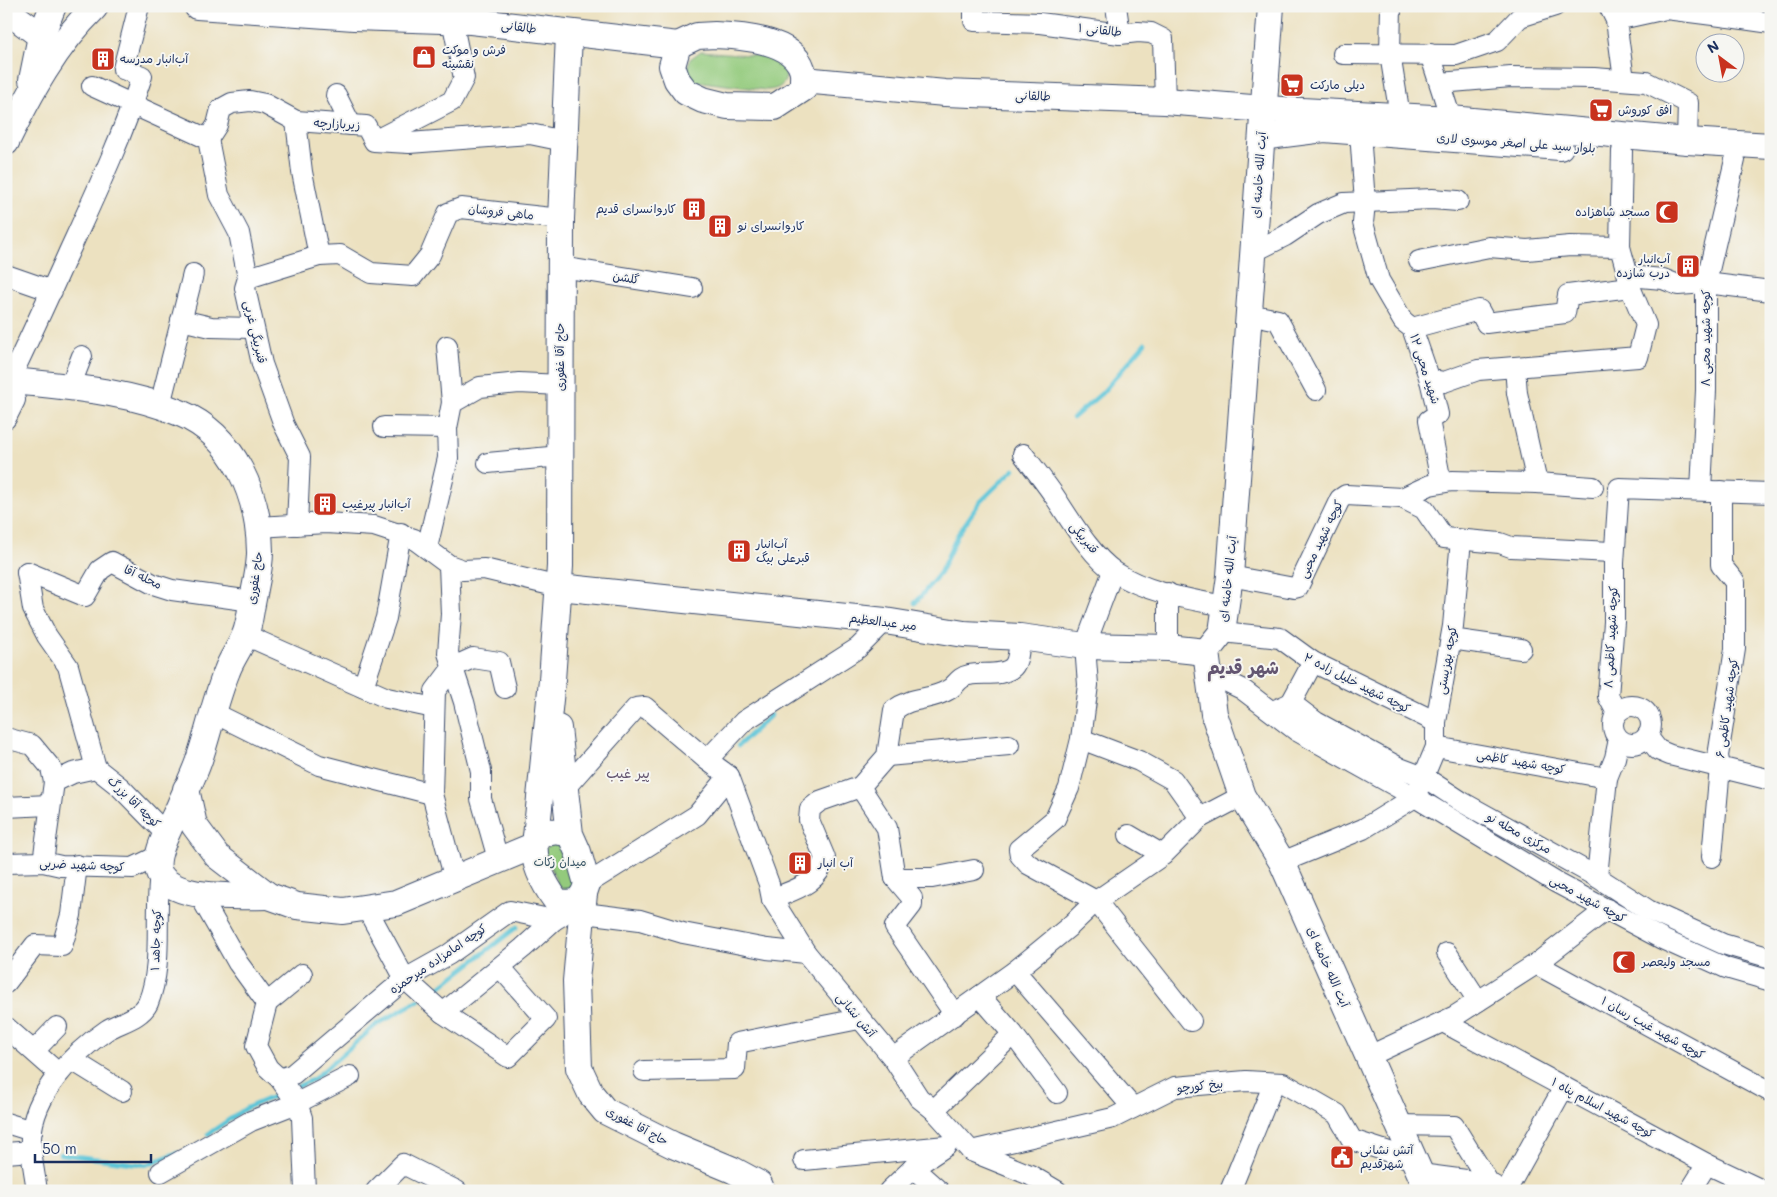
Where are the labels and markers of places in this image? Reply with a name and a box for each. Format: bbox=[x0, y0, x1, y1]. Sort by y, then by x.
place label: فرش و موکت نقشینه bbox=[442, 41, 506, 71]
shop icon: فرش و موکت نقشینه bbox=[411, 44, 437, 70]
building icon: آب‌انبار مدرسه bbox=[90, 46, 116, 72]
place label: آب‌انبار مدرسه bbox=[120, 50, 189, 67]
supermarket icon: دیلی مارکت bbox=[1279, 72, 1305, 98]
place label: دیلی مارکت bbox=[1310, 76, 1365, 93]
supermarket icon: افق کوروش bbox=[1588, 97, 1614, 123]
place label: افق کوروش bbox=[1618, 101, 1672, 118]
building icon: کاروانسرای قدیم bbox=[681, 196, 707, 222]
mosque icon: مسجد شاهزاده bbox=[1654, 199, 1680, 225]
place label: کاروانسرای قدیم bbox=[596, 200, 676, 218]
place label: مسجد شاهزاده bbox=[1575, 203, 1650, 220]
building icon: کاروانسرای نو bbox=[707, 213, 733, 239]
place label: کاروانسرای نو bbox=[737, 217, 804, 234]
place label: آب‌انبار درب شازده bbox=[1616, 250, 1671, 281]
building icon: آب‌انبار درب شازده bbox=[1675, 253, 1701, 279]
building icon: آب‌انبار پیرغیب bbox=[312, 491, 338, 517]
place label: آب‌انبار پیرغیب bbox=[342, 495, 412, 512]
place label: آب‌انبار قبرعلی بیگ bbox=[755, 535, 810, 566]
building icon: آب‌انبار قبرعلی بیگ bbox=[726, 538, 752, 564]
building icon: آب انبار bbox=[787, 850, 813, 876]
place label: آب انبار bbox=[817, 854, 854, 871]
mosque icon: مسجد ولیعصر bbox=[1611, 949, 1637, 975]
place label: مسجد ولیعصر bbox=[1641, 953, 1711, 970]
place label: آتش نشانی شهرقدیم bbox=[1360, 1141, 1414, 1173]
public building icon: آتش نشانی شهرقدیم bbox=[1329, 1144, 1355, 1170]

